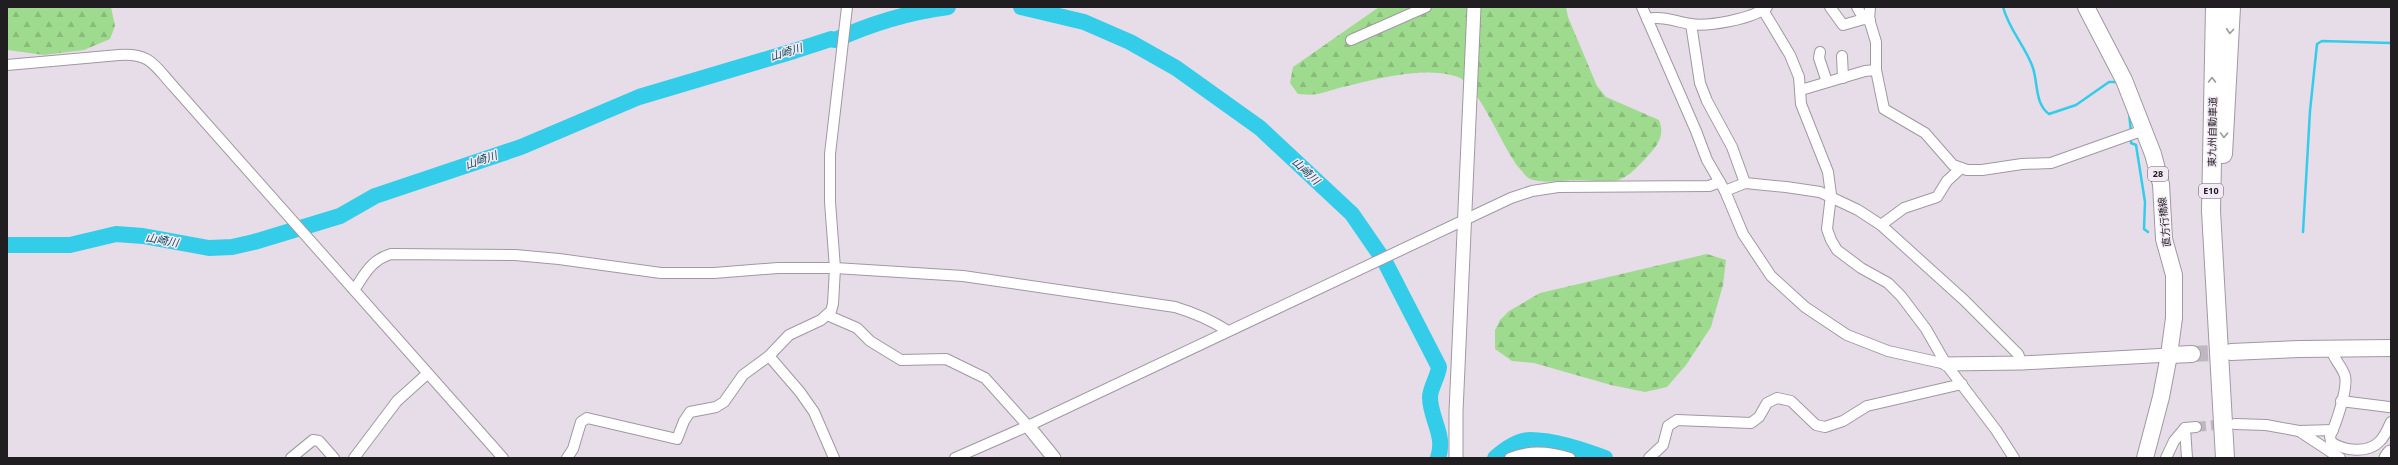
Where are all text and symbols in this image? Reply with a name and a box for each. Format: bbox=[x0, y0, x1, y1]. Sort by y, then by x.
one-way arrow bbox=[2225, 28, 2234, 34]
water label: 山崎川 bbox=[768, 39, 805, 64]
one-way arrow bbox=[2208, 77, 2217, 83]
street label: 東九州自動車道 bbox=[2204, 97, 2220, 167]
one-way arrow bbox=[2220, 132, 2228, 138]
water label: 山崎川 bbox=[463, 147, 500, 172]
water label: 山崎川 bbox=[1289, 154, 1324, 188]
road number: 28 bbox=[2148, 167, 2168, 181]
road number: E10 bbox=[2199, 184, 2223, 198]
street label: 直方行橋線 bbox=[2154, 196, 2174, 248]
water label: 山崎川 bbox=[145, 229, 181, 250]

